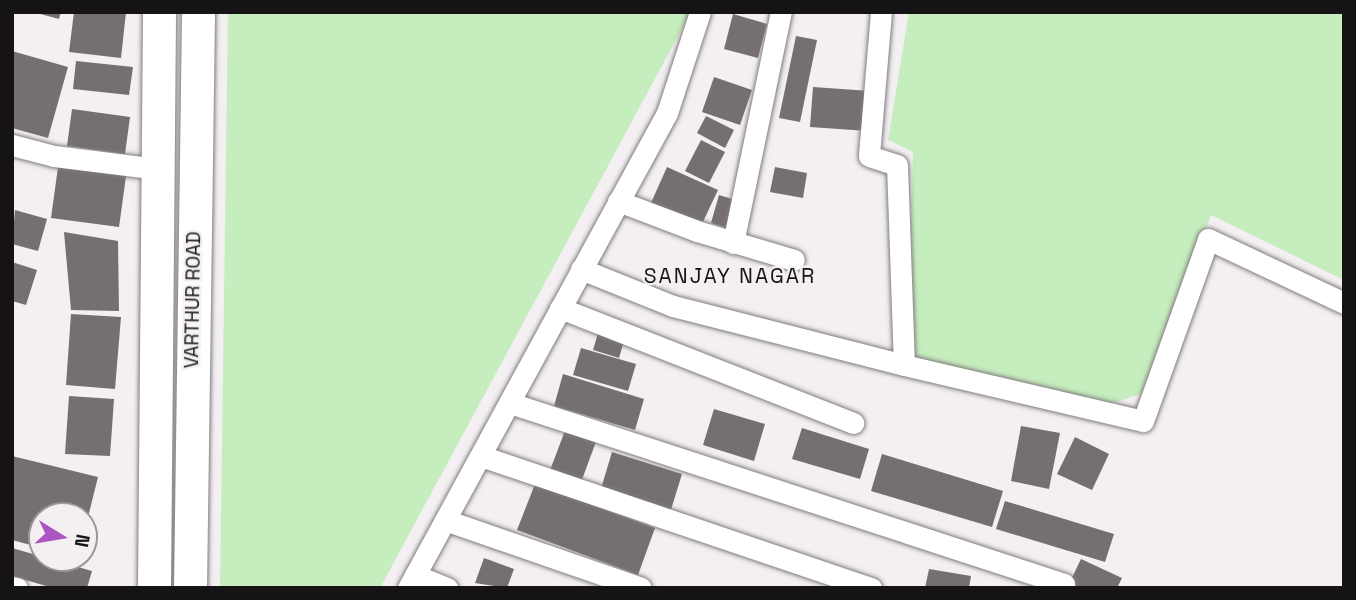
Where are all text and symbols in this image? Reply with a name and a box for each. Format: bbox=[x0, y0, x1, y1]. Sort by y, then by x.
street label: VARTHUR ROAD bbox=[180, 231, 206, 369]
district label: SANJAY NAGAR bbox=[645, 263, 815, 289]
north arrow bbox=[28, 502, 98, 572]
text: N bbox=[69, 532, 96, 549]

